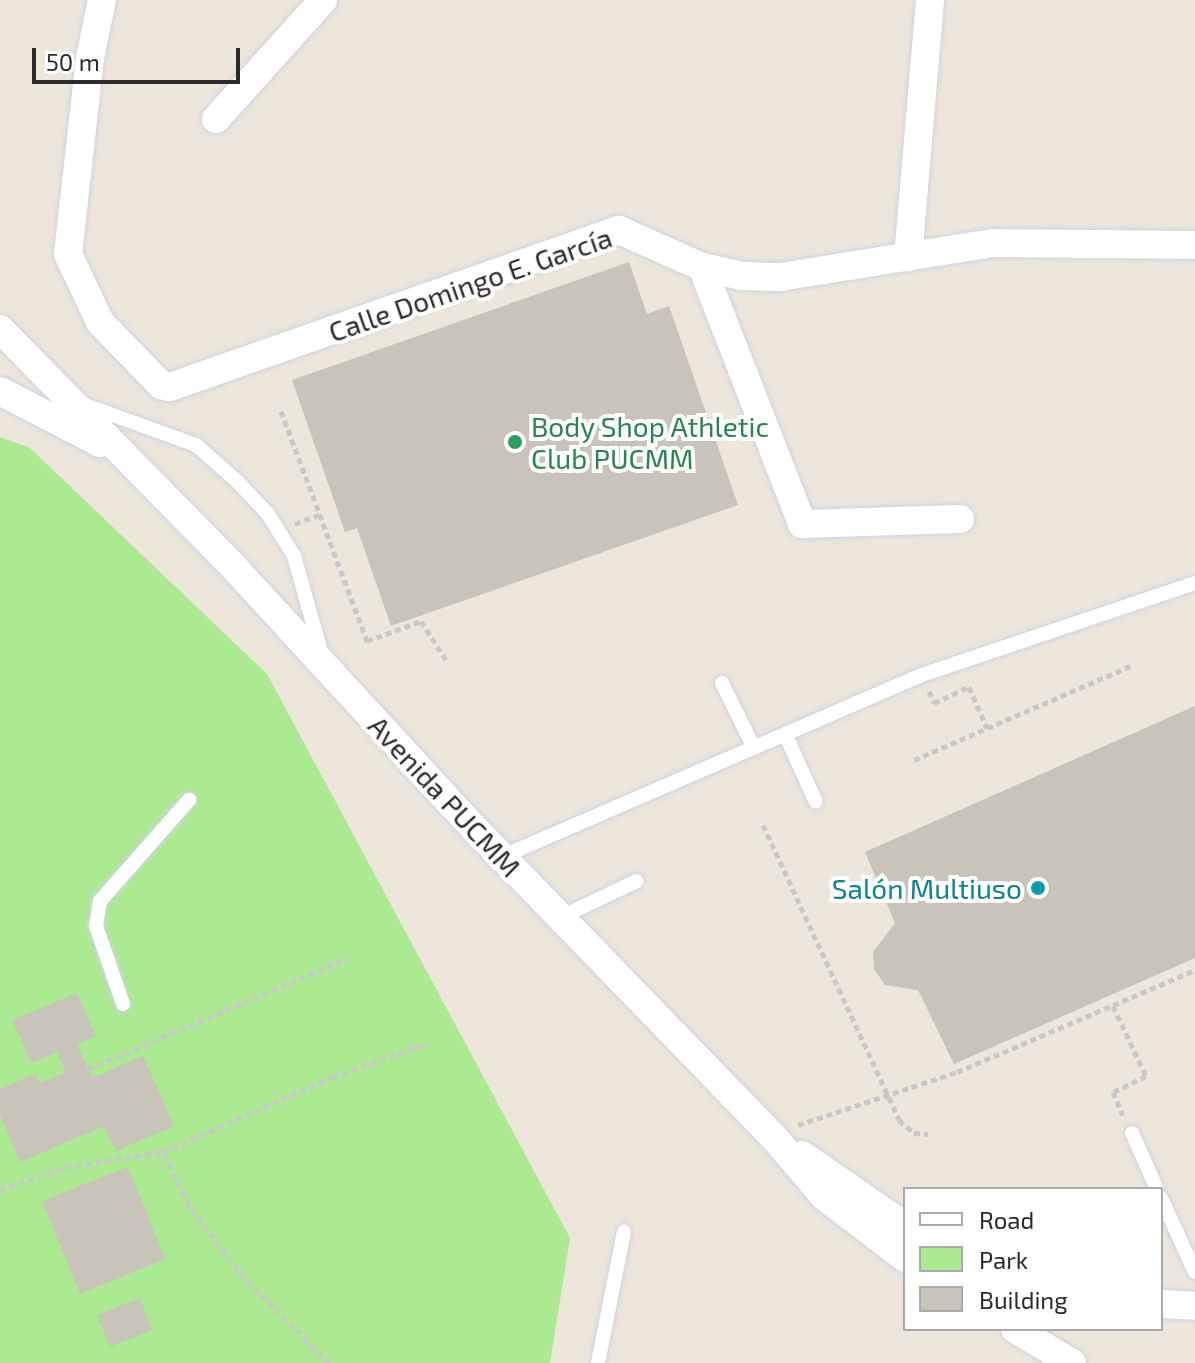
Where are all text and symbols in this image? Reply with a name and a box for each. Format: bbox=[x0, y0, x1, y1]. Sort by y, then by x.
scale bar bbox=[36, 32, 244, 82]
text: 50 m bbox=[46, 47, 100, 76]
street label: Calle Domingo E. García bbox=[324, 220, 616, 348]
place label: Body Shop Athletic Club PUCMM bbox=[531, 409, 770, 475]
marker: Body Shop Athletic Club PUCMM bbox=[506, 433, 524, 451]
street label: Avenida PUCMM bbox=[362, 709, 528, 883]
place label: Salón Multiuso bbox=[832, 871, 1022, 905]
marker: Salón Multiuso bbox=[1029, 879, 1047, 897]
legend bbox=[903, 1187, 1163, 1331]
text: Road bbox=[979, 1205, 1034, 1234]
text: Park bbox=[979, 1245, 1028, 1274]
text: Building bbox=[979, 1285, 1068, 1314]

